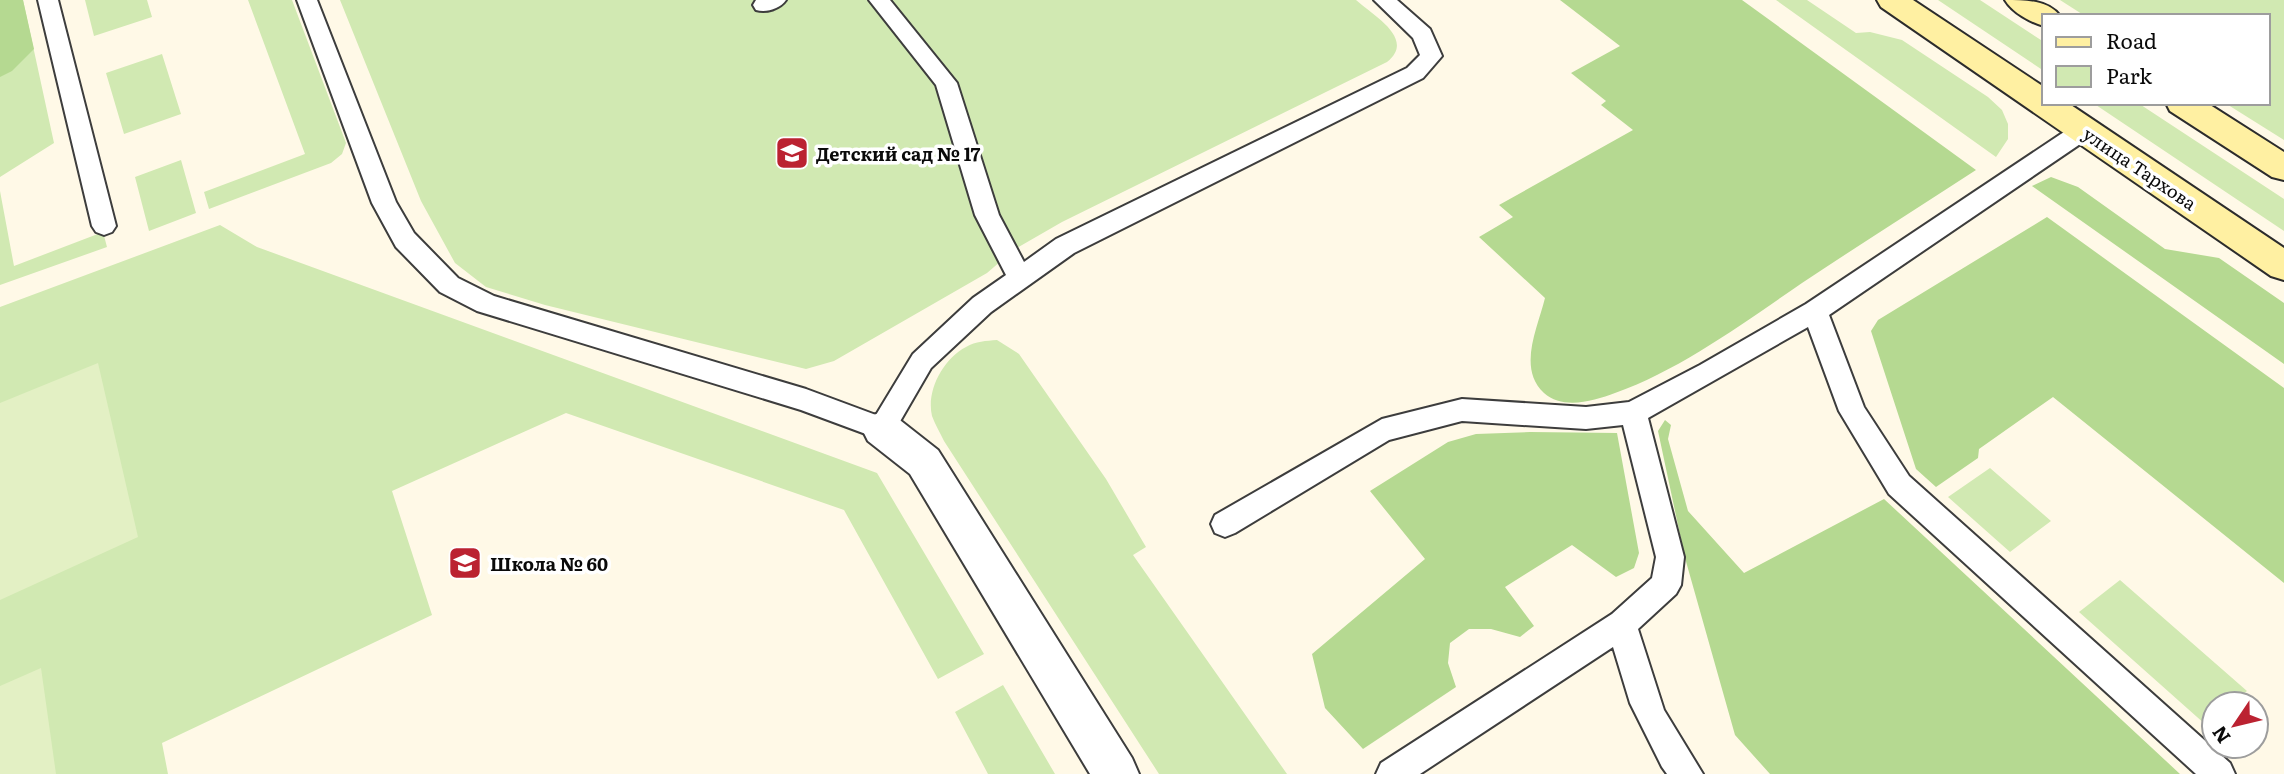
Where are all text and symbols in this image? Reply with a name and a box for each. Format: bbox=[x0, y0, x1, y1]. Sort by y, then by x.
legend bbox=[2042, 14, 2270, 105]
text: Road bbox=[2106, 24, 2157, 55]
text: Park bbox=[2106, 59, 2152, 90]
street label: улица Тархова bbox=[2078, 120, 2202, 216]
school or university icon: Детский сад № 17 bbox=[773, 134, 811, 172]
place label: Детский сад № 17 bbox=[816, 140, 981, 167]
school or university icon: Школа № 60 bbox=[446, 544, 484, 582]
place label: Школа № 60 bbox=[490, 550, 608, 577]
north arrow bbox=[2200, 690, 2270, 760]
text: N bbox=[2204, 721, 2236, 750]

